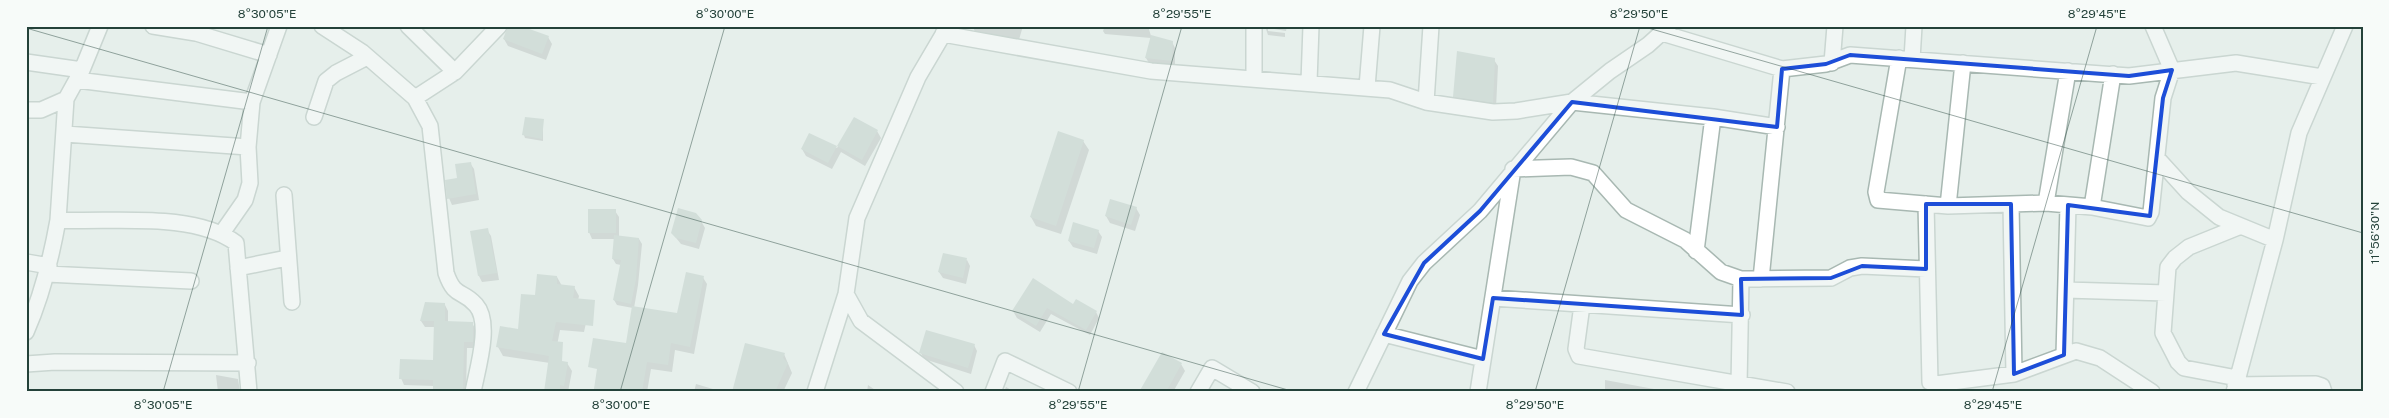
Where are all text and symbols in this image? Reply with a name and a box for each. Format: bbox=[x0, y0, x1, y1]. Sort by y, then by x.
text: 8°30'05"E bbox=[238, 7, 296, 21]
text: 8°30'00"E bbox=[696, 7, 754, 21]
text: 8°29'55"E bbox=[1153, 7, 1211, 21]
text: 8°29'50"E bbox=[1610, 7, 1668, 21]
text: 8°29'45"E bbox=[2068, 7, 2126, 21]
text: 11°56'30"N bbox=[2368, 202, 2382, 264]
text: 8°30'05"E bbox=[134, 398, 192, 412]
text: 8°30'00"E bbox=[592, 398, 650, 412]
text: 8°29'55"E bbox=[1049, 398, 1107, 412]
text: 8°29'50"E bbox=[1506, 398, 1564, 412]
text: 8°29'45"E bbox=[1964, 398, 2022, 412]

